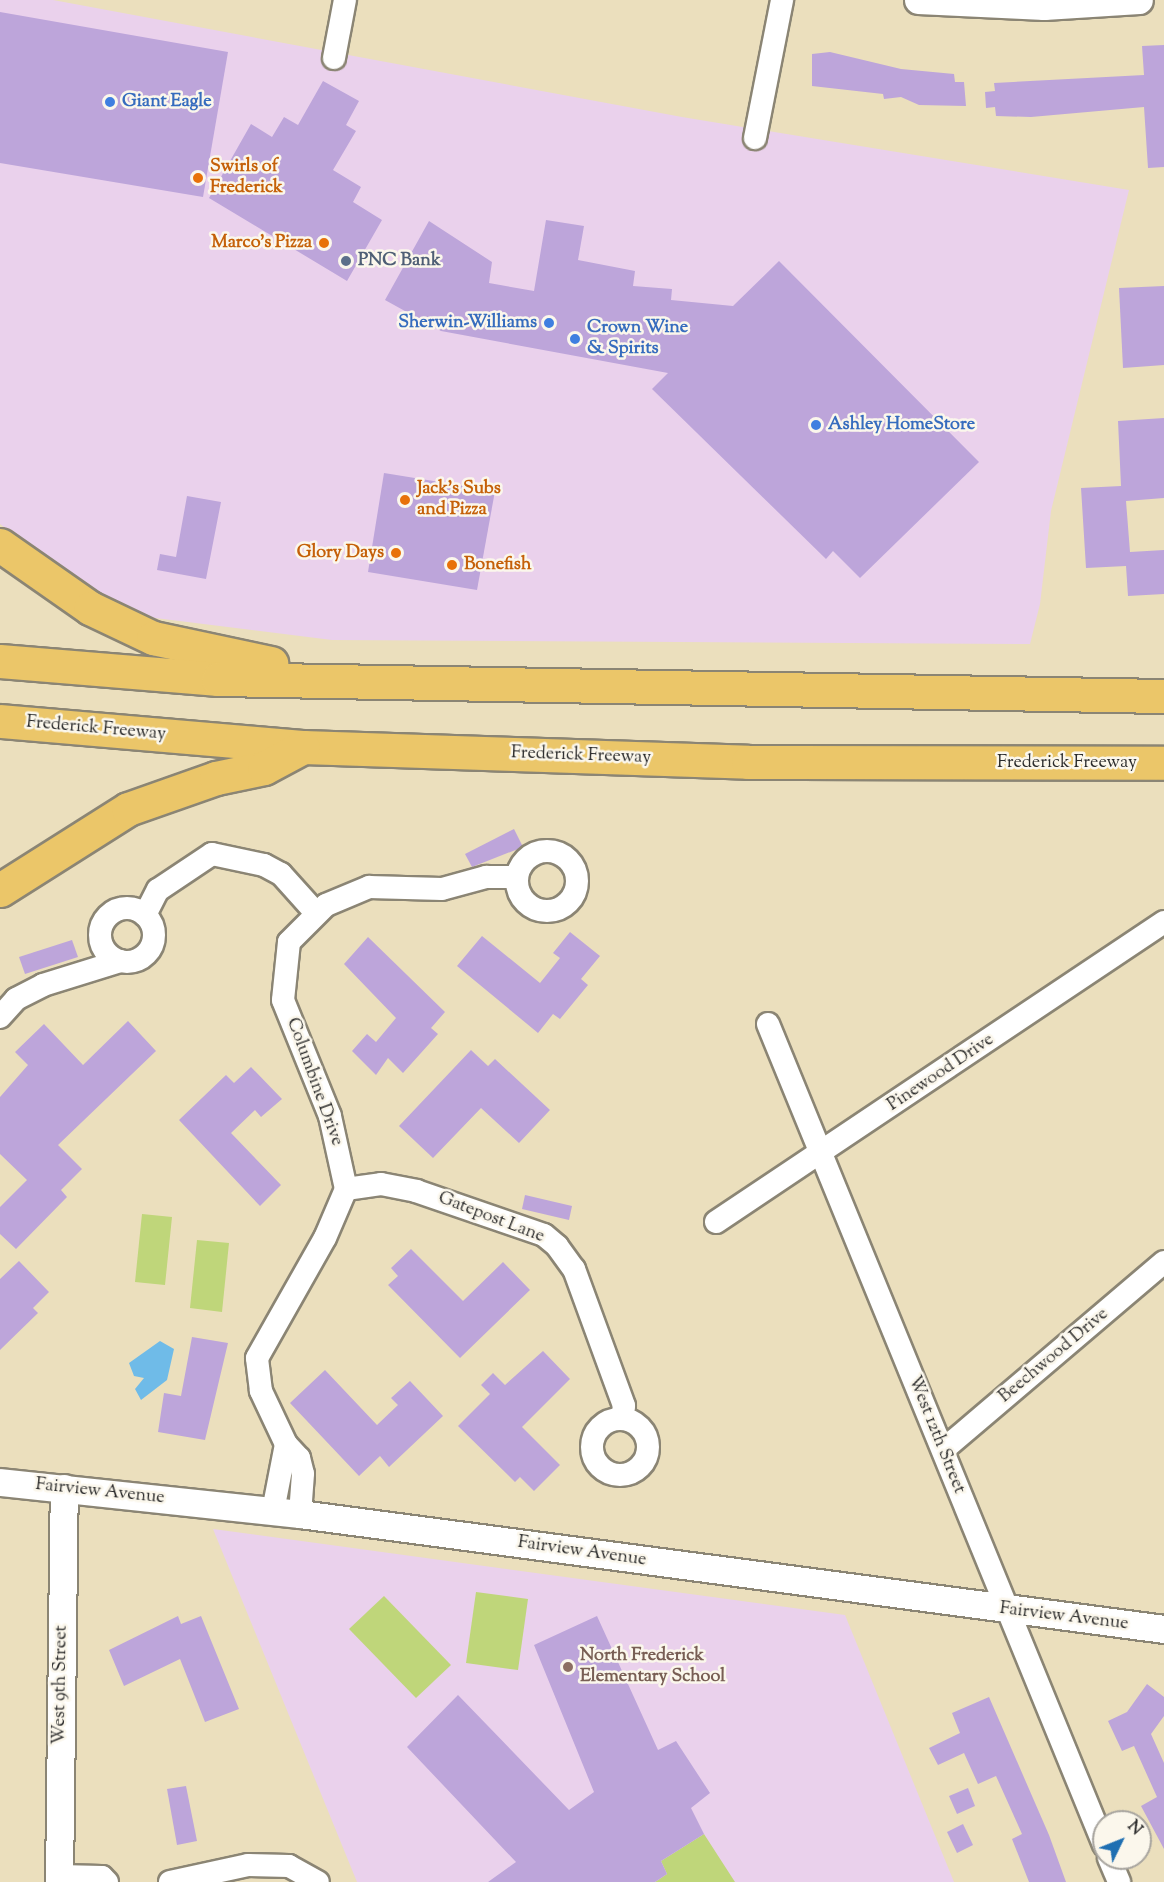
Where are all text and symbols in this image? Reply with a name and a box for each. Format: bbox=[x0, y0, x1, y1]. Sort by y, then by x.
place label: Giant Eagle bbox=[122, 91, 212, 113]
marker: Giant Eagle bbox=[103, 95, 117, 109]
place label: Swirls of Frederick bbox=[210, 157, 283, 200]
marker: Swirls of Frederick bbox=[191, 171, 205, 185]
place label: Marco's Pizza bbox=[211, 232, 312, 254]
marker: Marco's Pizza bbox=[317, 236, 331, 250]
place label: PNC Bank bbox=[358, 250, 441, 272]
marker: PNC Bank bbox=[339, 254, 353, 268]
place label: Sherwin-Williams bbox=[398, 312, 537, 334]
marker: Sherwin-Williams bbox=[542, 316, 556, 330]
place label: Crown Wine & Spirits bbox=[587, 318, 688, 360]
marker: Crown Wine & Spirits bbox=[568, 332, 582, 346]
place label: Ashley HomeStore bbox=[828, 414, 975, 436]
marker: Ashley HomeStore bbox=[809, 418, 823, 432]
place label: Jack's Subs and Pizza bbox=[417, 479, 501, 522]
marker: Jack's Subs and Pizza bbox=[398, 493, 412, 507]
place label: Glory Days bbox=[297, 542, 384, 564]
marker: Glory Days bbox=[389, 546, 403, 560]
place label: Bonefish bbox=[464, 554, 531, 576]
marker: Bonefish bbox=[445, 558, 459, 572]
street label: Frederick Freeway bbox=[25, 712, 167, 746]
street label: Frederick Freeway bbox=[511, 743, 651, 769]
street label: Frederick Freeway bbox=[997, 752, 1137, 774]
street label: Columbine Drive bbox=[281, 1015, 347, 1149]
street label: Pinewood Drive bbox=[884, 1030, 998, 1116]
street label: Gatepost Lane bbox=[435, 1188, 547, 1248]
street label: Beechwood Drive bbox=[995, 1304, 1113, 1408]
street label: West 12th Street bbox=[903, 1373, 969, 1497]
street label: Fairview Avenue bbox=[34, 1474, 166, 1510]
street label: Fairview Avenue bbox=[516, 1532, 648, 1572]
street label: Fairview Avenue bbox=[998, 1598, 1130, 1636]
street label: West 9th Street bbox=[49, 1625, 73, 1745]
place label: North Frederick Elementary School bbox=[580, 1646, 725, 1688]
marker: North Frederick Elementary School bbox=[561, 1660, 575, 1674]
north arrow bbox=[1092, 1810, 1152, 1870]
text: N bbox=[1121, 1816, 1147, 1841]

